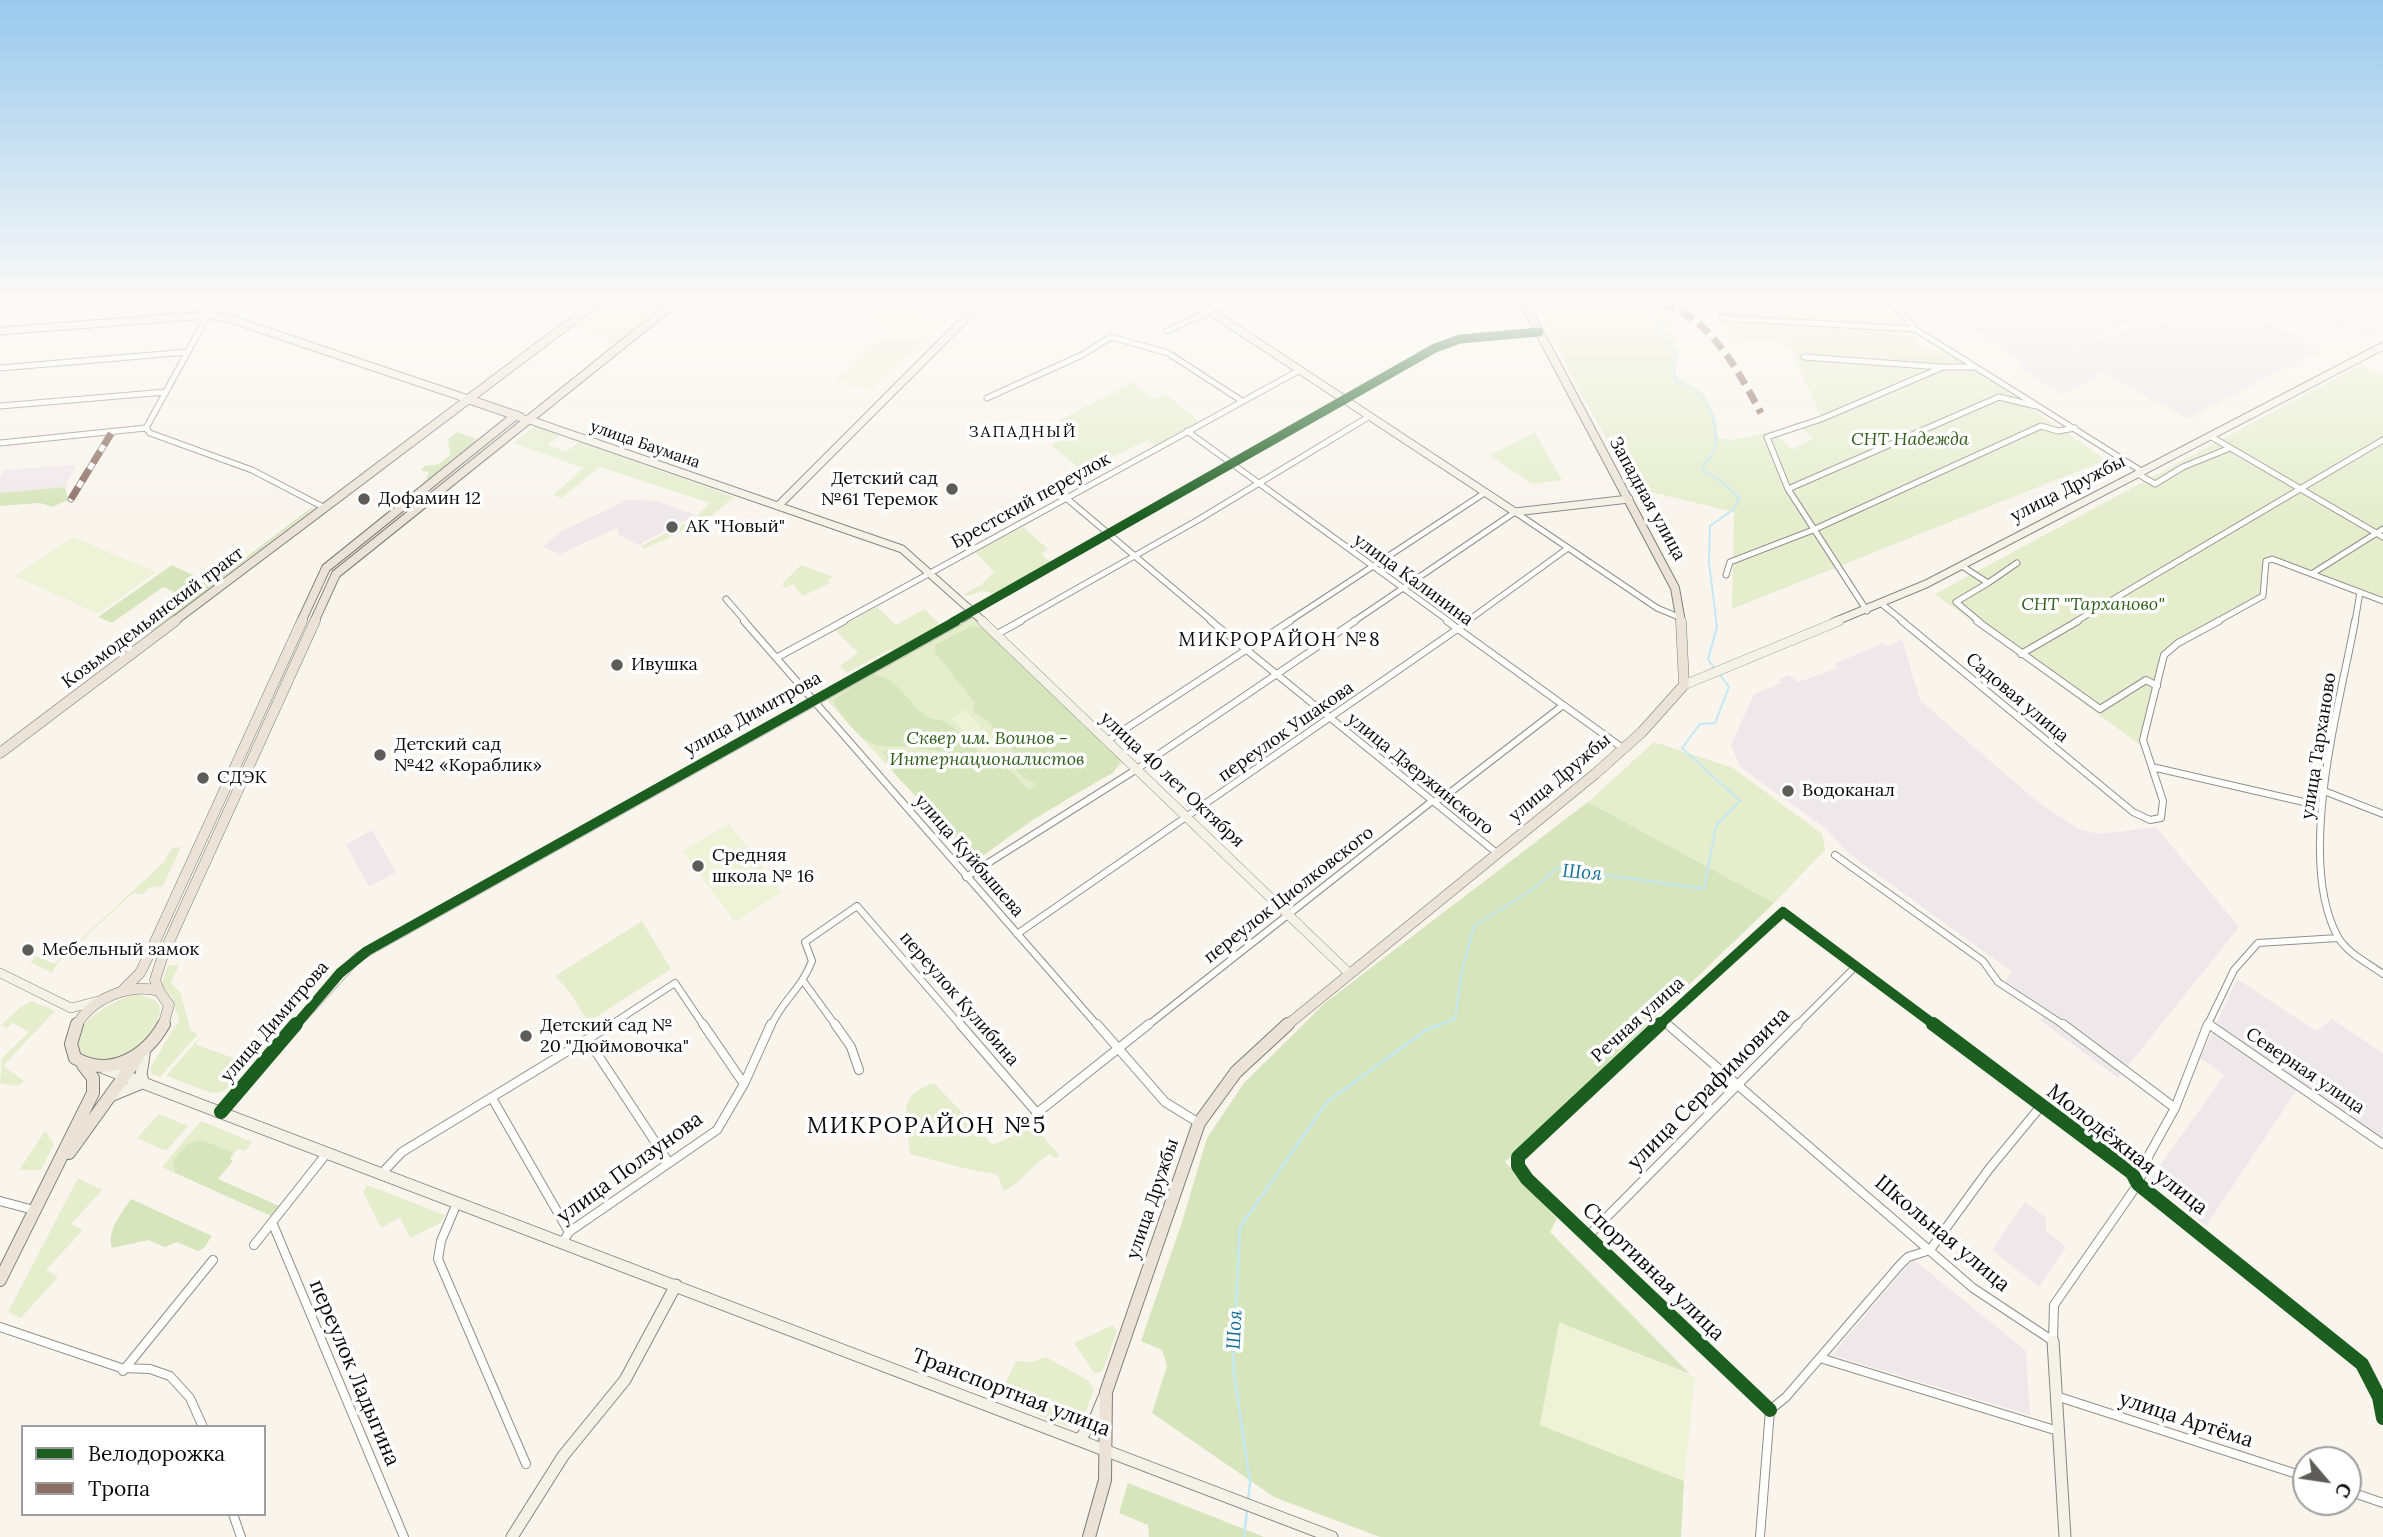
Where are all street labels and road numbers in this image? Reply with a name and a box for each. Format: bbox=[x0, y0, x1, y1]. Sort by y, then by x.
street label: улица Баумана bbox=[588, 417, 702, 473]
street label: Западная улица bbox=[1604, 433, 1690, 565]
street label: Брестский переулок bbox=[948, 448, 1114, 554]
street label: улица Дружбы bbox=[2007, 451, 2129, 527]
street label: улица Калинина bbox=[1349, 529, 1477, 631]
street label: Козьмодемьянский тракт bbox=[58, 543, 248, 693]
street label: Садовая улица bbox=[1961, 649, 2073, 747]
street label: улица Димитрова bbox=[681, 667, 825, 761]
street label: улица Тарханово bbox=[2297, 671, 2341, 821]
street label: переулок Ушакова bbox=[1214, 677, 1358, 787]
street label: улица 40 лет Октября bbox=[1095, 708, 1249, 852]
street label: улица Дзержинского bbox=[1342, 708, 1498, 840]
street label: улица Дружбы bbox=[1505, 729, 1615, 827]
street label: улица Куйбышева bbox=[910, 790, 1028, 922]
street label: переулок Циолковского bbox=[1200, 822, 1378, 968]
street label: переулок Кулибина bbox=[895, 927, 1023, 1071]
street label: улица Димитрова bbox=[216, 957, 334, 1087]
street label: Речная улица bbox=[1587, 973, 1689, 1067]
street label: улица Серафимовича bbox=[1623, 1003, 1795, 1175]
street label: Северная улица bbox=[2241, 1023, 2369, 1119]
street label: Молодёжная улица bbox=[2041, 1079, 2213, 1221]
street label: улица Ползунова bbox=[552, 1107, 708, 1229]
street label: улица Дружбы bbox=[1122, 1136, 1184, 1262]
street label: Школьная улица bbox=[1869, 1170, 2015, 1298]
street label: Спортивная улица bbox=[1577, 1198, 1729, 1346]
street label: переулок Ладыгина bbox=[303, 1276, 405, 1470]
street label: Транспортная улица bbox=[908, 1344, 1114, 1442]
street label: улица Артёма bbox=[2116, 1386, 2256, 1454]

